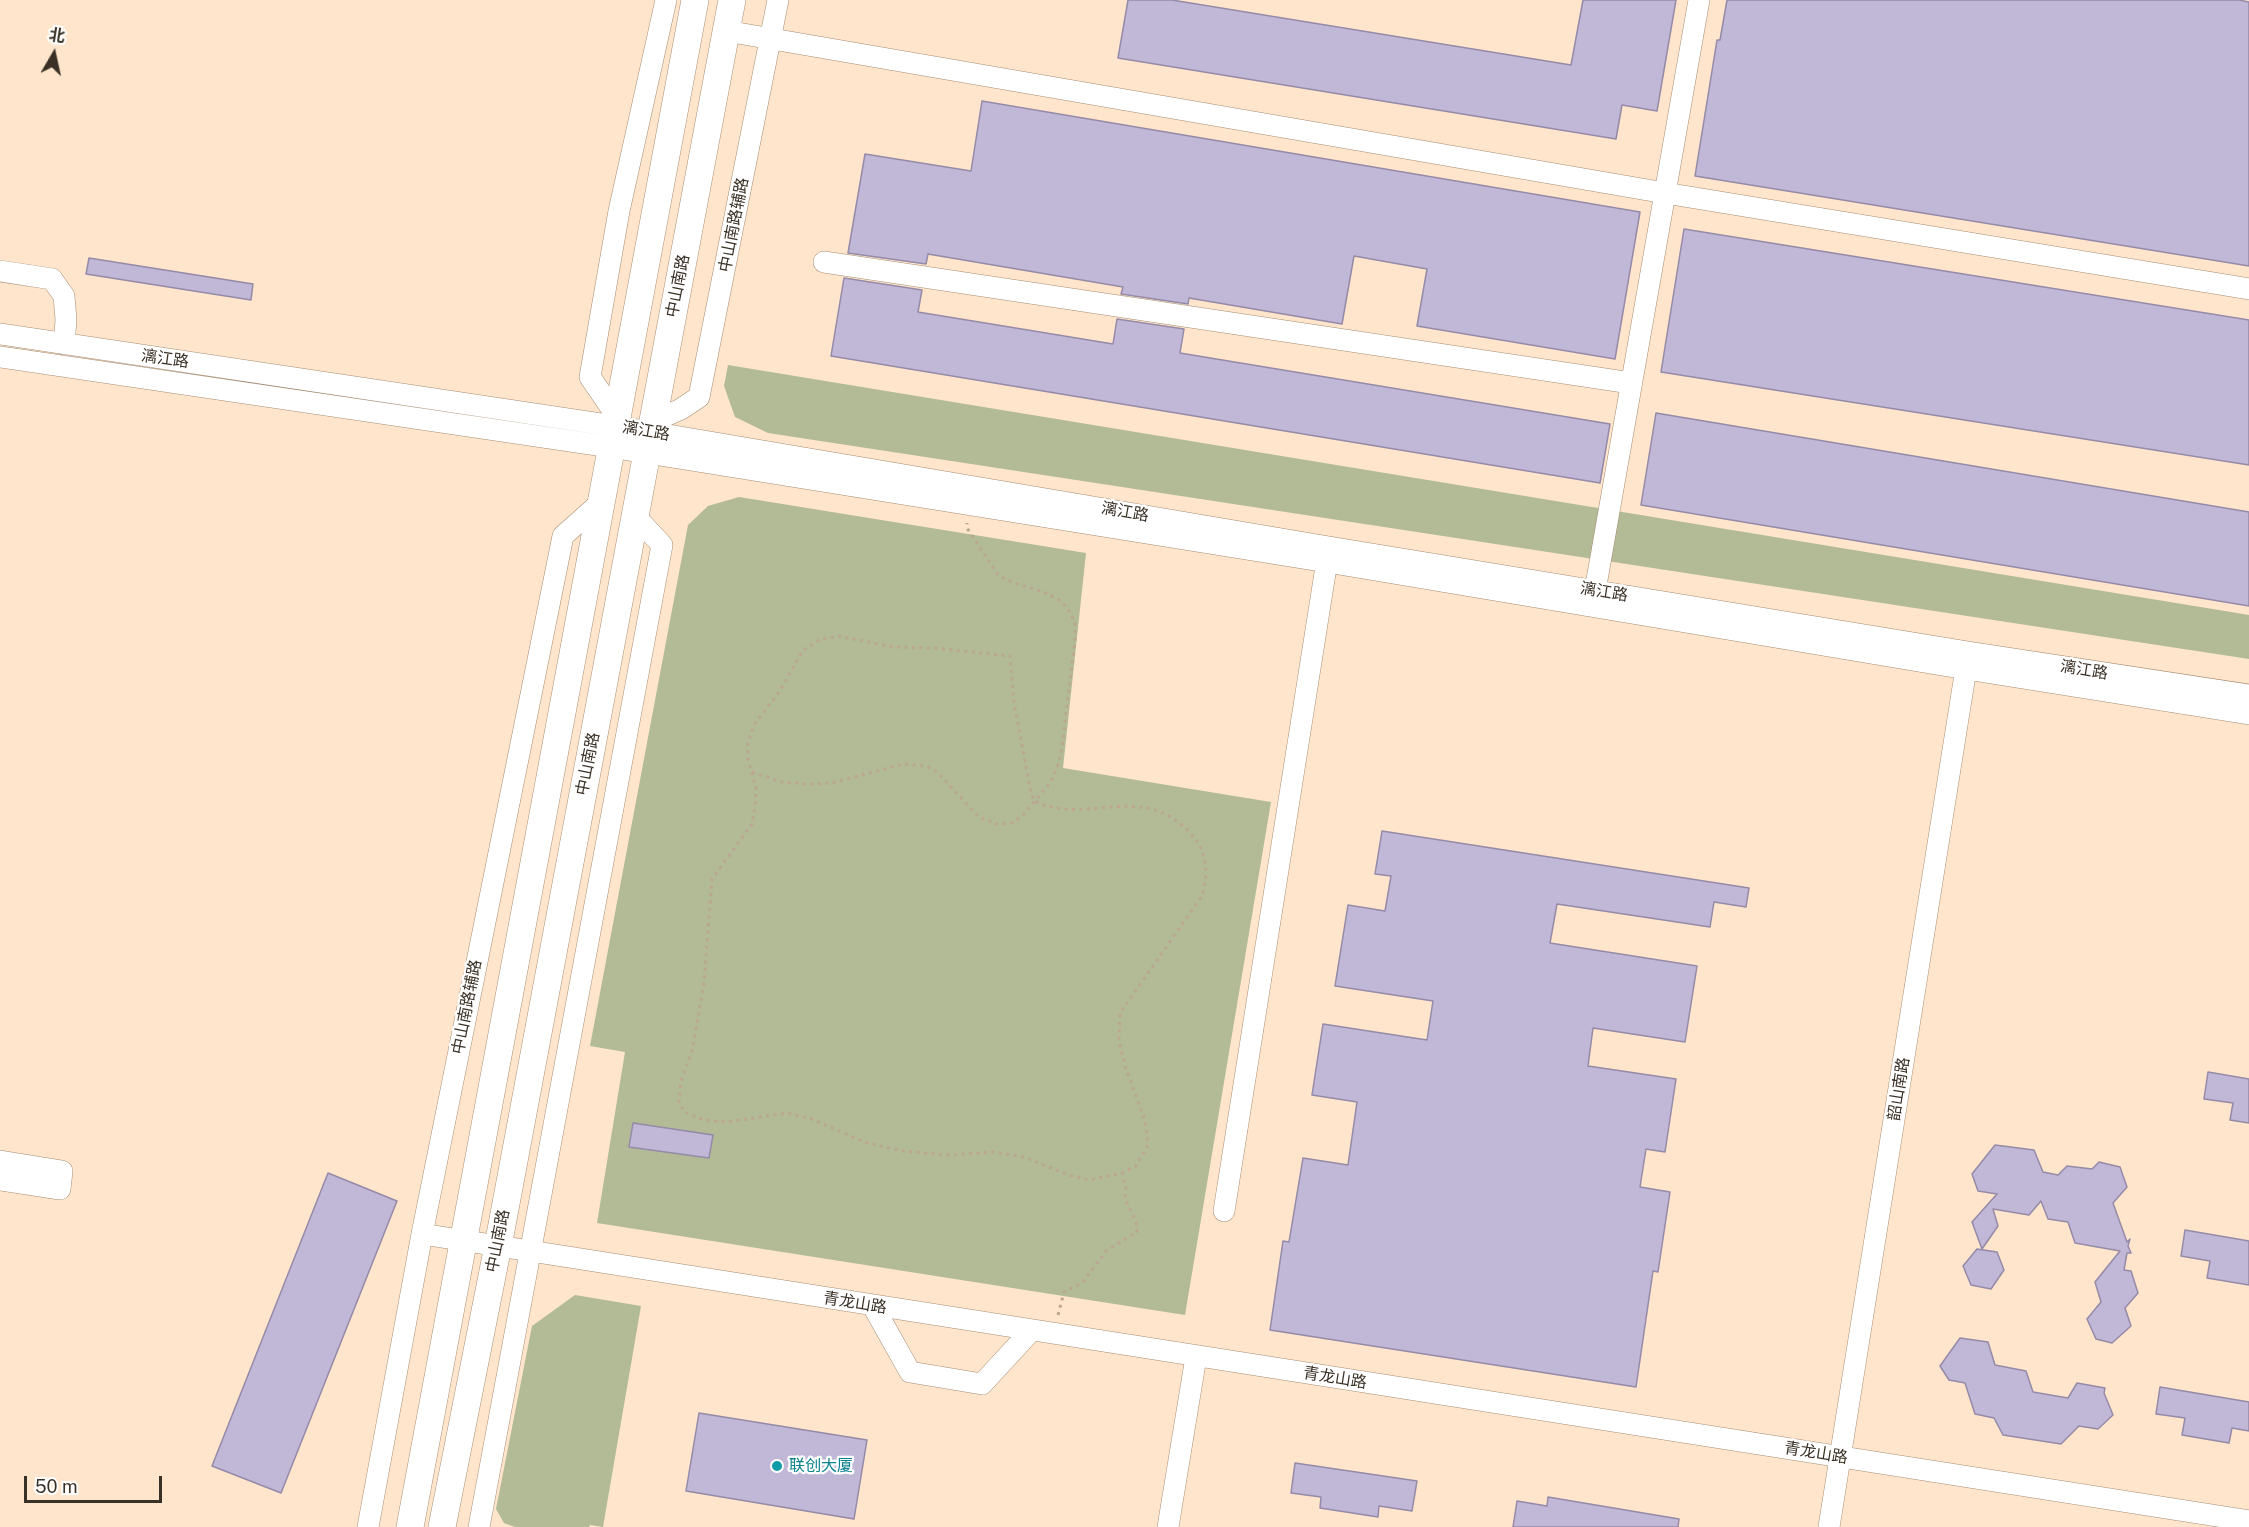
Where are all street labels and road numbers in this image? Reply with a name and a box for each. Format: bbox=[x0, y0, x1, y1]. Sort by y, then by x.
street label: 中山南路辅路 bbox=[715, 176, 753, 274]
street label: 中山南路 bbox=[662, 253, 694, 319]
street label: 漓江路 bbox=[140, 346, 190, 372]
street label: 漓江路 bbox=[621, 417, 671, 445]
street label: 漓江路 bbox=[1100, 498, 1150, 526]
street label: 漓江路 bbox=[1579, 579, 1629, 605]
street label: 漓江路 bbox=[2059, 657, 2109, 683]
street label: 中山南路 bbox=[572, 731, 604, 797]
street label: 中山南路辅路 bbox=[448, 958, 486, 1056]
street label: 韶山南路 bbox=[1885, 1056, 1913, 1122]
street label: 中山南路 bbox=[482, 1208, 514, 1274]
street label: 青龙山路 bbox=[822, 1289, 888, 1317]
street label: 青龙山路 bbox=[1302, 1364, 1368, 1392]
street label: 青龙山路 bbox=[1783, 1439, 1849, 1467]

